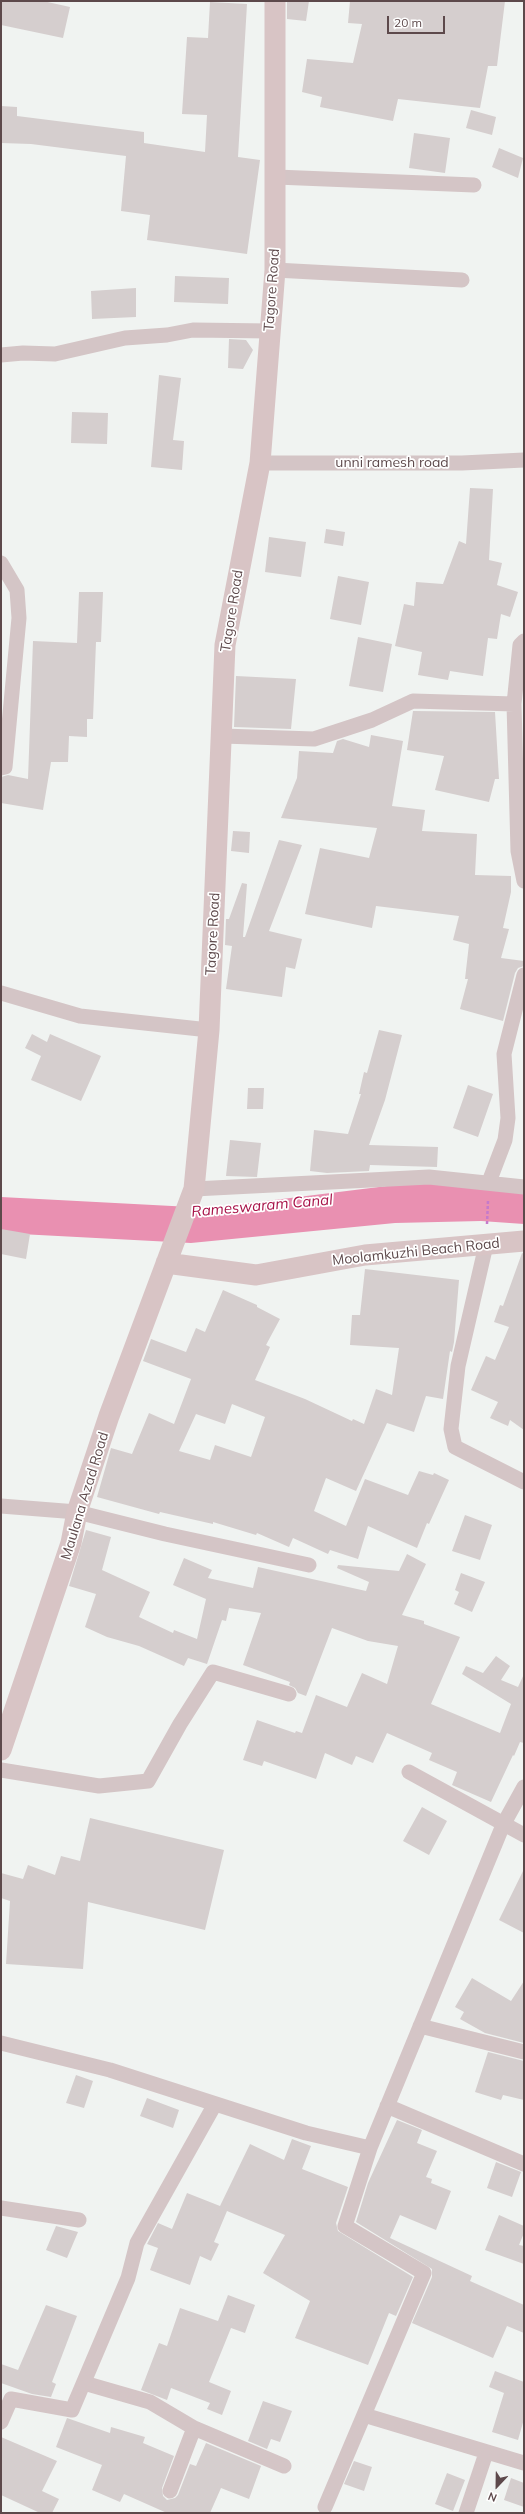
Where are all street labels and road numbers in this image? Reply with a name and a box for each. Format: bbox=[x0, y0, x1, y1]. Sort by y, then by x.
street label: Tagore Road bbox=[261, 248, 283, 332]
street label: unni ramesh road bbox=[335, 455, 449, 471]
street label: Tagore Road bbox=[217, 569, 247, 653]
street label: Tagore Road bbox=[202, 892, 224, 976]
street label: Moolamkuzhi Beach Road bbox=[331, 1235, 501, 1269]
street label: Maulana Azad Road bbox=[58, 1430, 112, 1562]

